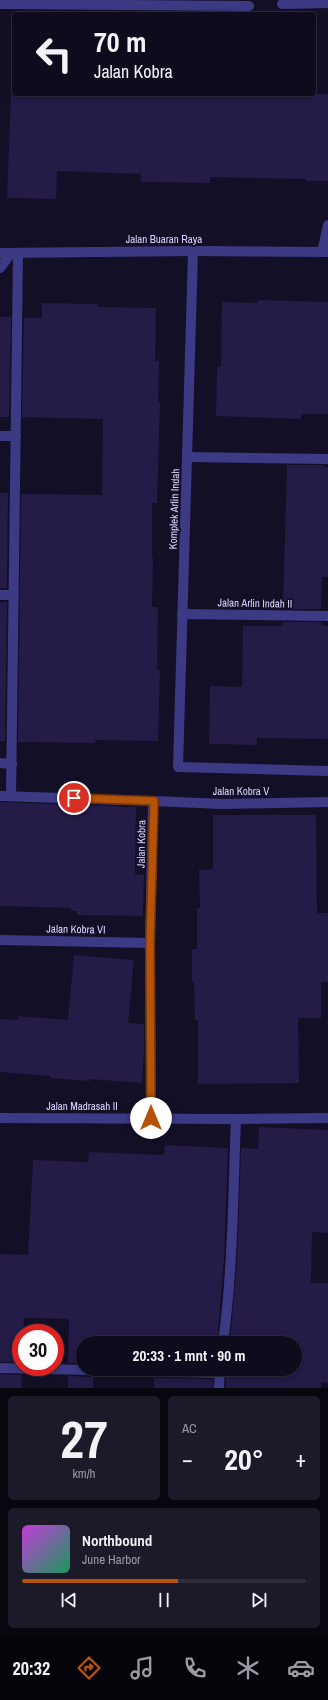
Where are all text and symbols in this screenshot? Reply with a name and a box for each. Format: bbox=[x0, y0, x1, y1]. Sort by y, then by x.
text: 70 m bbox=[94, 23, 146, 61]
icon: left bbox=[28, 28, 80, 80]
text: Jalan Kobra bbox=[94, 59, 173, 84]
street label: Jalan Buaran Raya bbox=[126, 232, 202, 246]
street label: Komplek Arlin Indah bbox=[166, 468, 182, 550]
street label: Jalan Arlin Indah II bbox=[218, 595, 292, 611]
pin bbox=[57, 781, 91, 815]
street label: Jalan Kobra V bbox=[213, 784, 269, 798]
icon: arrive bbox=[63, 787, 85, 809]
street label: Jalan Kobra bbox=[134, 820, 148, 868]
street label: Jalan Kobra VI bbox=[46, 921, 106, 937]
position arrow bbox=[130, 1097, 172, 1139]
street label: Jalan Madrasah II bbox=[46, 1099, 118, 1113]
speed limit sign: 30 bbox=[12, 1324, 64, 1376]
text: 20:33 · 1 mnt · 90 m bbox=[133, 1345, 245, 1366]
text: 27 bbox=[60, 1404, 108, 1474]
text: AC bbox=[182, 1420, 197, 1437]
text: 20° bbox=[224, 1439, 264, 1479]
text: − bbox=[182, 1444, 193, 1474]
text: + bbox=[295, 1444, 306, 1474]
text: km/h bbox=[72, 1465, 96, 1482]
text: Northbound bbox=[82, 1530, 152, 1551]
text: June Harbor bbox=[82, 1551, 141, 1568]
icon: previous bbox=[58, 1589, 80, 1611]
icon: pause bbox=[153, 1589, 175, 1611]
icon: next bbox=[248, 1589, 270, 1611]
icon: directions bbox=[75, 1654, 103, 1682]
icon: music bbox=[128, 1654, 156, 1682]
icon: phone bbox=[181, 1654, 209, 1682]
icon: climate bbox=[234, 1654, 262, 1682]
icon: car bbox=[287, 1654, 315, 1682]
text: 20:32 bbox=[13, 1656, 50, 1681]

